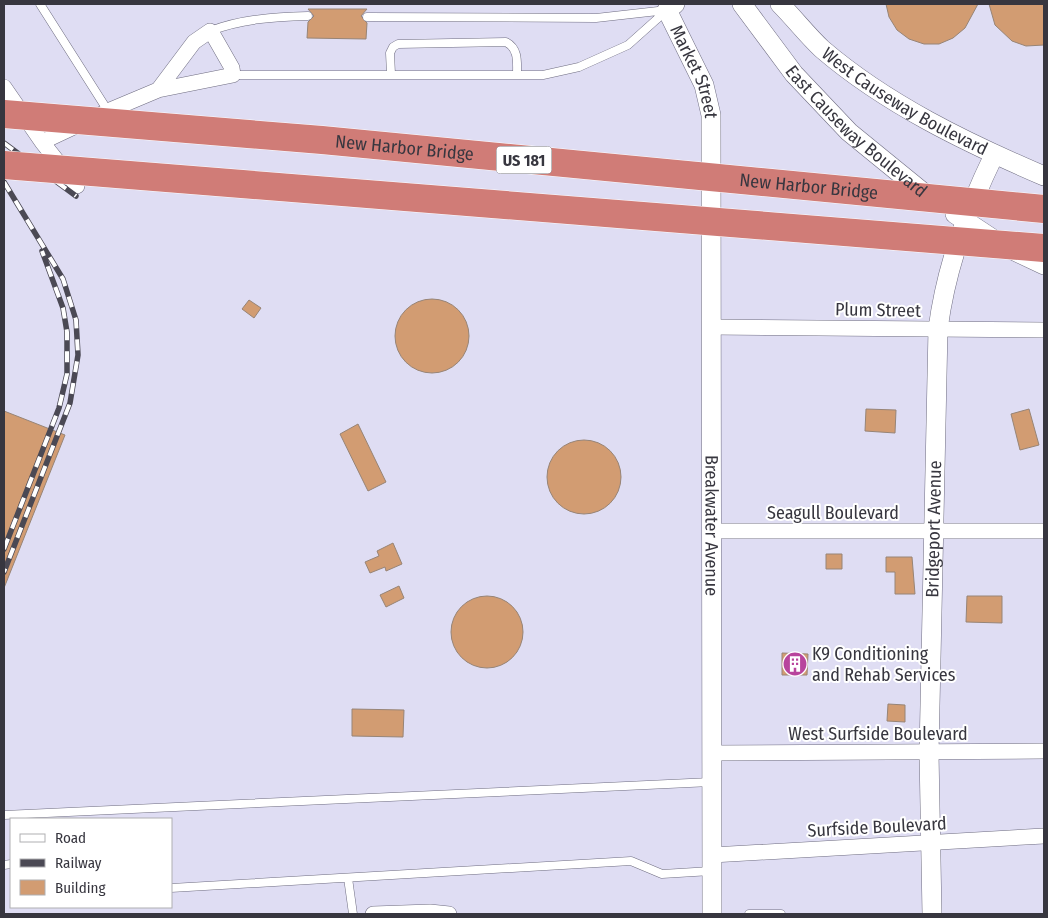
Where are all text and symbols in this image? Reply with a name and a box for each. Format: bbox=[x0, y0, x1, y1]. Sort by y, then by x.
street label: Market Street bbox=[665, 21, 722, 118]
street label: West Causeway Boulevard bbox=[817, 43, 991, 160]
street label: East Causeway Boulevard bbox=[781, 61, 932, 202]
street label: New Harbor Bridge bbox=[334, 130, 475, 165]
road number: US 181 bbox=[496, 146, 552, 174]
street label: New Harbor Bridge bbox=[739, 169, 879, 204]
street label: Plum Street bbox=[835, 298, 921, 322]
street label: Breakwater Avenue bbox=[700, 455, 723, 596]
street label: Bridgeport Avenue bbox=[921, 460, 946, 598]
street label: Seagull Boulevard bbox=[767, 502, 899, 524]
place label: K9 Conditioning and Rehab Services bbox=[812, 643, 956, 686]
building icon: K9 Conditioning and Rehab Services bbox=[782, 651, 808, 677]
street label: West Surfside Boulevard bbox=[788, 723, 968, 745]
street label: Surfside Boulevard bbox=[807, 812, 947, 842]
legend bbox=[10, 818, 172, 908]
text: Road bbox=[55, 829, 86, 847]
text: Railway bbox=[55, 854, 102, 872]
text: Building bbox=[55, 879, 106, 897]

